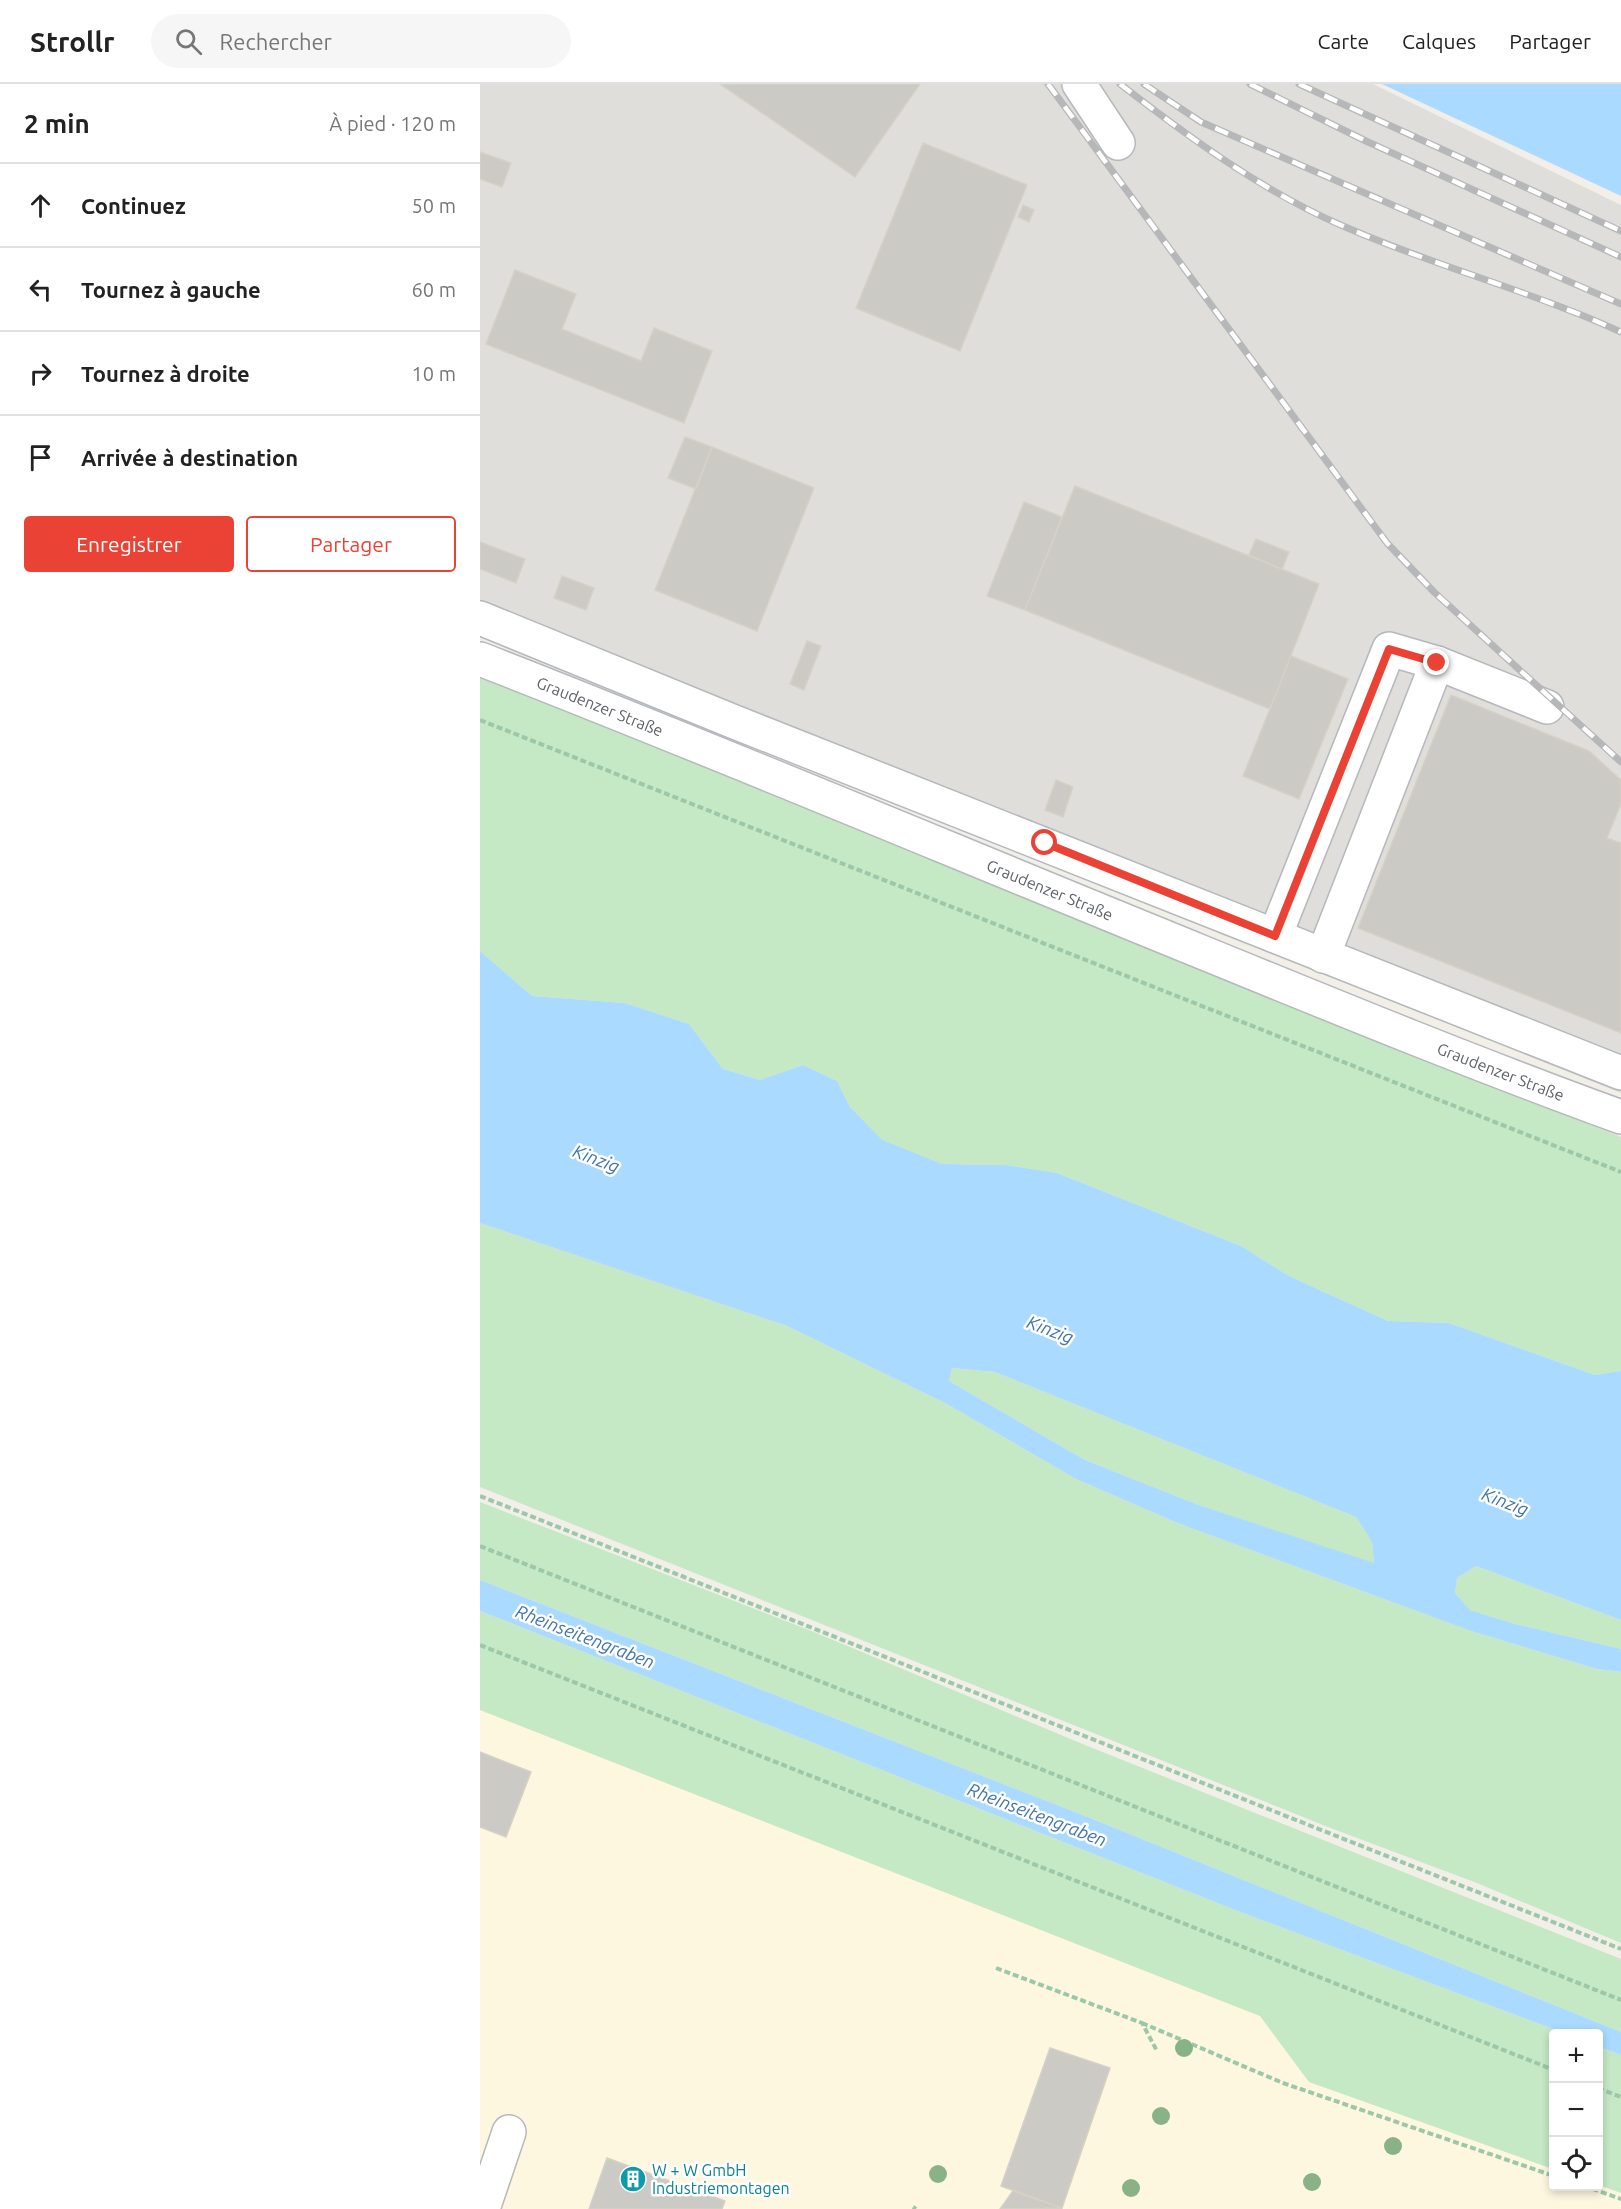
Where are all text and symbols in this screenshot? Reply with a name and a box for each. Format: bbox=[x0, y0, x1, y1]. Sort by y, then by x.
search box bbox=[151, 14, 571, 68]
icon: search bbox=[172, 25, 205, 58]
text: Strollr bbox=[30, 26, 115, 57]
text: Rechercher bbox=[220, 29, 332, 54]
text: Carte bbox=[1318, 29, 1369, 53]
text: Calques bbox=[1402, 29, 1476, 53]
text: Partager bbox=[1509, 29, 1591, 53]
text: 2 min bbox=[24, 109, 90, 138]
text: À pied · 120 m bbox=[329, 112, 456, 135]
icon: ahead bbox=[24, 189, 57, 222]
text: Continuez bbox=[81, 193, 186, 218]
text: 50 m bbox=[412, 194, 456, 217]
icon: left bbox=[24, 273, 57, 306]
text: Tournez à gauche bbox=[81, 277, 261, 302]
text: 60 m bbox=[412, 278, 456, 301]
icon: right bbox=[24, 357, 57, 390]
text: Tournez à droite bbox=[81, 361, 250, 386]
text: 10 m bbox=[412, 362, 456, 385]
icon: arrive bbox=[24, 441, 57, 474]
text: Arrivée à destination bbox=[81, 445, 298, 470]
button: Enregistrer bbox=[24, 516, 234, 572]
button: Partager bbox=[246, 516, 456, 572]
route end bbox=[1423, 649, 1449, 675]
street label: Graudenzer Straße bbox=[534, 673, 666, 740]
route start bbox=[1031, 829, 1057, 855]
street label: Graudenzer Straße bbox=[984, 856, 1116, 924]
street label: Graudenzer Straße bbox=[1435, 1039, 1567, 1104]
water label: Kinzig bbox=[570, 1140, 623, 1176]
water label: Kinzig bbox=[1024, 1311, 1077, 1347]
water label: Kinzig bbox=[1479, 1483, 1532, 1519]
water label: Rheinseitengraben bbox=[513, 1600, 658, 1672]
water label: Rheinseitengraben bbox=[965, 1778, 1110, 1850]
map controls bbox=[1549, 2029, 1603, 2191]
button: + bbox=[1549, 2029, 1603, 2083]
button: − bbox=[1549, 2083, 1603, 2137]
button: locate bbox=[1549, 2137, 1603, 2191]
place label: W + W GmbH Industriemontagen bbox=[652, 2161, 790, 2197]
building icon: W + W GmbH Industriemontagen bbox=[618, 2164, 648, 2194]

